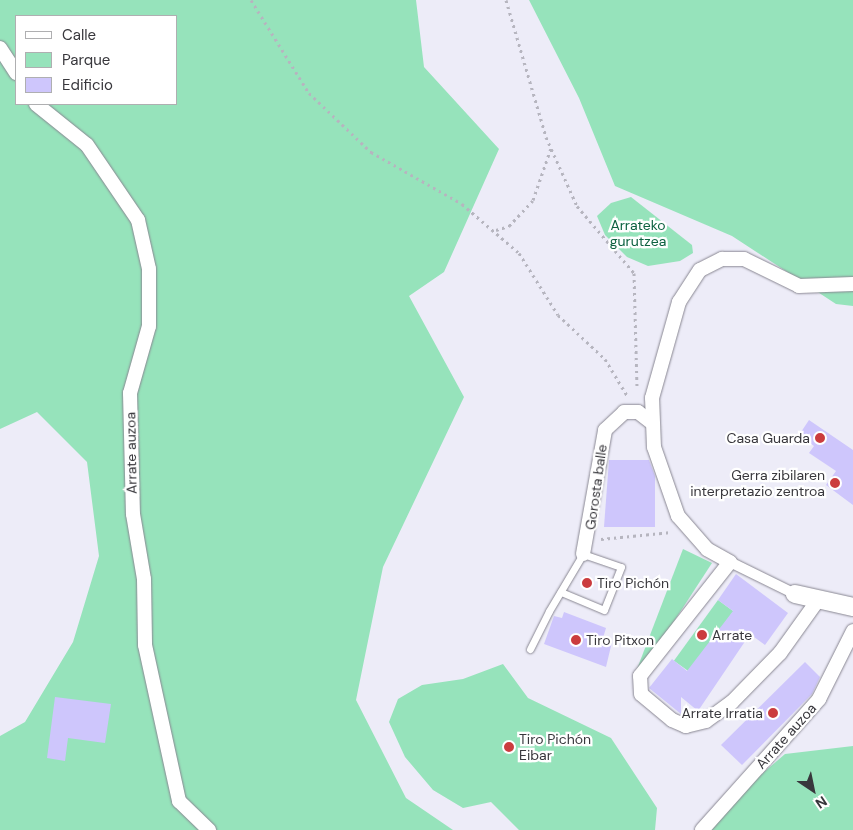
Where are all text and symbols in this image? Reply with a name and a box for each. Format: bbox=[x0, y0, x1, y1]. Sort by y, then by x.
legend bbox=[15, 15, 178, 105]
text: Calle bbox=[62, 25, 96, 45]
text: Parque bbox=[62, 50, 110, 70]
text: Edificio bbox=[62, 75, 113, 95]
park label: Arrateko gurutzea bbox=[610, 217, 666, 250]
street label: Arrate auzoa bbox=[122, 412, 140, 494]
place label: Casa Guarda bbox=[726, 430, 810, 446]
marker: Casa Guarda bbox=[814, 432, 826, 444]
street label: Gorosta balle bbox=[582, 443, 610, 531]
place label: Gerra zibilaren interpretazio zentroa bbox=[690, 467, 825, 500]
marker: Gerra zibilaren interpretazio zentroa bbox=[829, 477, 841, 489]
place label: Tiro Pichón bbox=[597, 575, 669, 591]
marker: Tiro Pichón bbox=[581, 577, 593, 589]
place label: Arrate bbox=[712, 627, 752, 643]
marker: Arrate bbox=[696, 629, 708, 641]
place label: Tiro Pitxon bbox=[586, 632, 654, 648]
marker: Tiro Pitxon bbox=[570, 634, 582, 646]
street label: Arrate auzoa bbox=[752, 700, 820, 772]
place label: Arrate Irratia bbox=[681, 705, 763, 721]
marker: Arrate Irratia bbox=[767, 707, 779, 719]
place label: Tiro Pichón Eibar bbox=[519, 731, 591, 764]
marker: Tiro Pichón Eibar bbox=[503, 741, 515, 753]
north arrow bbox=[788, 765, 838, 815]
text: N bbox=[812, 792, 831, 813]

